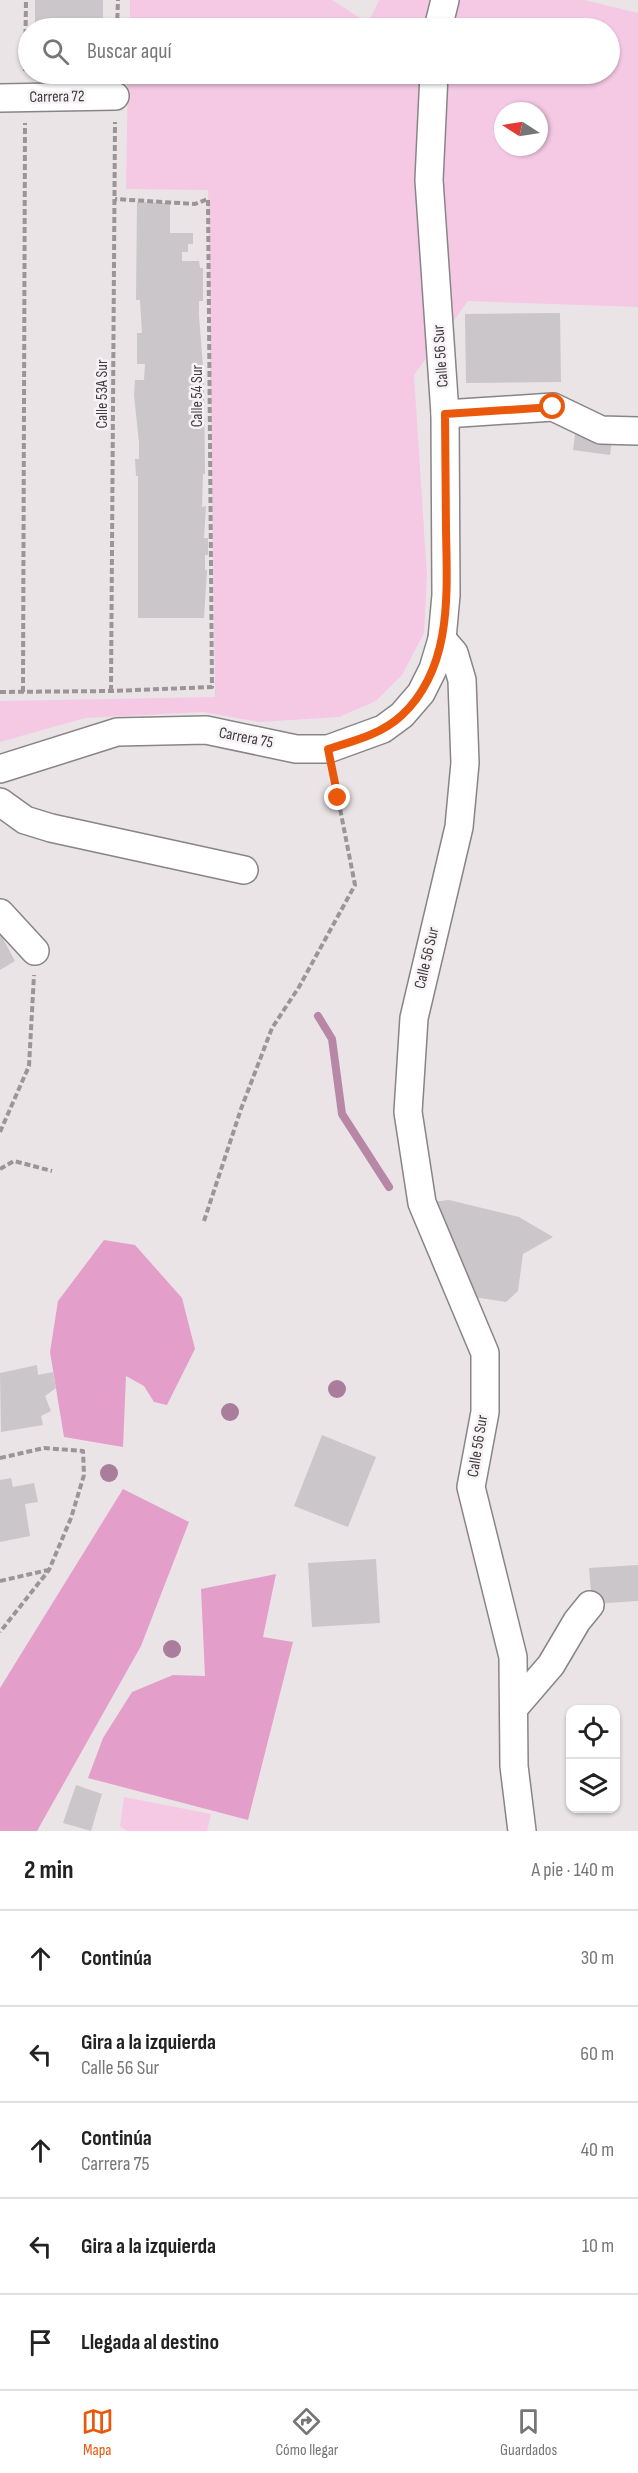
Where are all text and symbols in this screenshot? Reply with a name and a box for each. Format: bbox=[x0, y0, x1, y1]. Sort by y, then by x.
search box bbox=[18, 18, 620, 84]
icon: search bbox=[39, 35, 72, 68]
text: Buscar aquí bbox=[87, 38, 172, 65]
street label: Carrera 72 bbox=[29, 87, 85, 107]
north arrow bbox=[494, 102, 548, 156]
street label: Calle 56 Sur bbox=[429, 324, 453, 388]
street label: Calle 53A Sur bbox=[93, 359, 112, 429]
street label: Calle 54 Sur bbox=[188, 364, 207, 427]
route start bbox=[539, 393, 565, 419]
street label: Carrera 75 bbox=[217, 723, 275, 753]
route end bbox=[324, 784, 350, 810]
street label: Calle 56 Sur bbox=[411, 925, 443, 991]
street label: Calle 56 Sur bbox=[464, 1413, 492, 1478]
map controls bbox=[566, 1705, 620, 1813]
button: locate bbox=[566, 1705, 620, 1759]
button: layers bbox=[566, 1759, 620, 1813]
text: 2 min bbox=[24, 1855, 74, 1886]
text: A pie · 140 m bbox=[532, 1858, 614, 1882]
icon: ahead bbox=[24, 1942, 57, 1975]
text: Continúa bbox=[81, 1945, 152, 1972]
text: 30 m bbox=[581, 1946, 614, 1970]
text: Gira a la izquierda bbox=[81, 2029, 216, 2056]
icon: left bbox=[24, 2038, 57, 2071]
text: 60 m bbox=[580, 2042, 614, 2066]
text: Calle 56 Sur bbox=[81, 2056, 159, 2080]
text: Continúa bbox=[81, 2125, 152, 2152]
icon: ahead bbox=[24, 2134, 57, 2167]
text: 40 m bbox=[581, 2138, 614, 2162]
text: Carrera 75 bbox=[81, 2152, 150, 2176]
icon: left bbox=[24, 2230, 57, 2263]
text: Gira a la izquierda bbox=[81, 2233, 216, 2260]
text: 10 m bbox=[582, 2234, 614, 2258]
icon: arrive bbox=[24, 2326, 57, 2359]
text: Llegada al destino bbox=[81, 2329, 219, 2356]
tab: Mapa bbox=[81, 2405, 114, 2460]
tab: Cómo llegar bbox=[275, 2405, 338, 2460]
tab: Guardados bbox=[500, 2405, 557, 2460]

